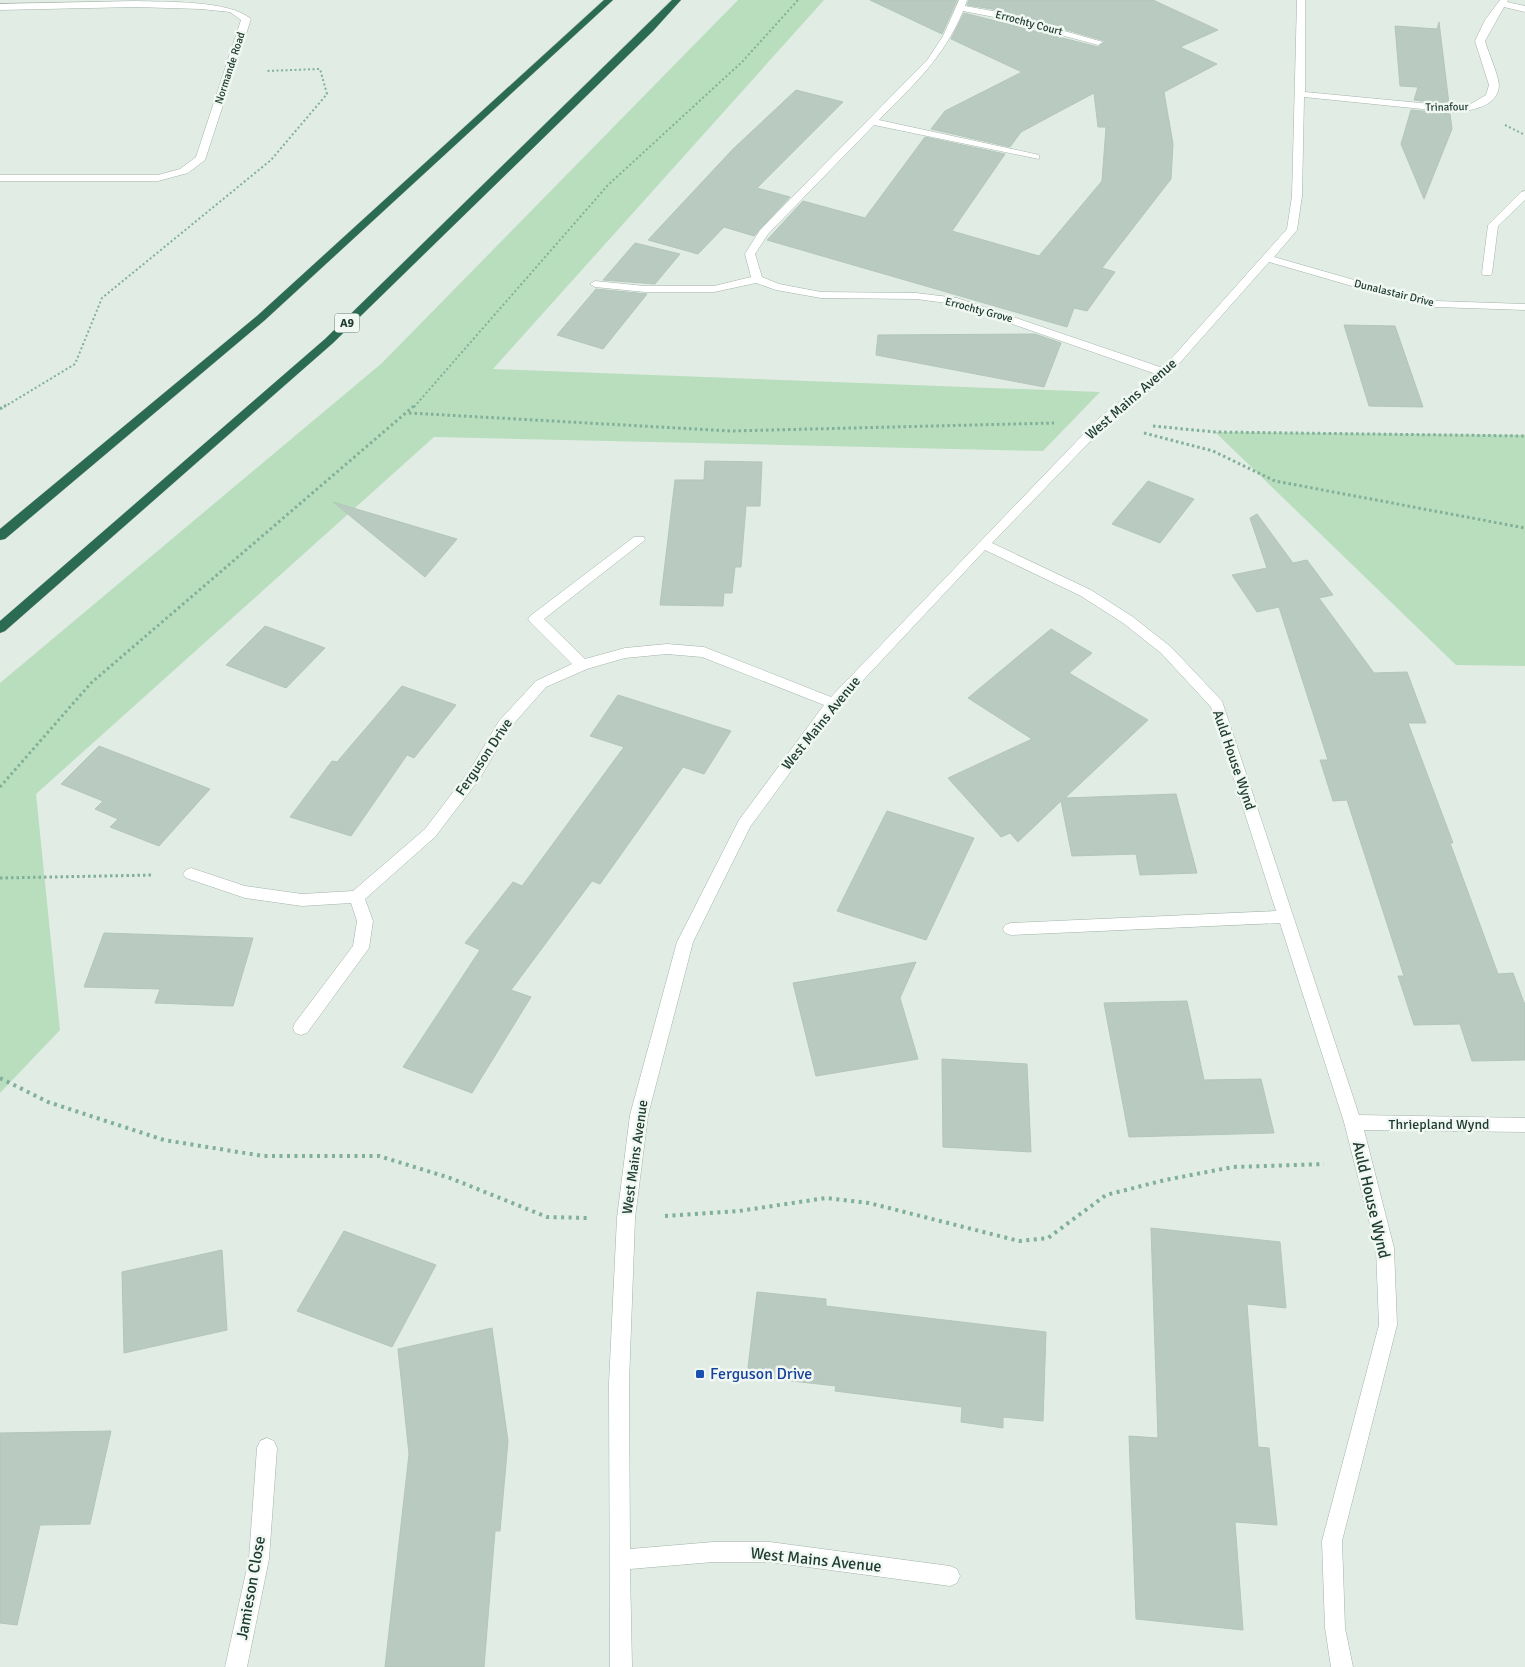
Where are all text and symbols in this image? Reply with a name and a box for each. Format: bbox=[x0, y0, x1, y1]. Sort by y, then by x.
street label: Errochty Court bbox=[994, 8, 1064, 38]
street label: Normande Road bbox=[212, 30, 248, 106]
street label: Trinafour bbox=[1425, 100, 1469, 114]
street label: Dunalastair Drive bbox=[1353, 277, 1435, 309]
street label: Errochty Grove bbox=[944, 295, 1014, 325]
road number: A9 bbox=[334, 314, 360, 332]
street label: West Mains Avenue bbox=[1082, 355, 1180, 443]
street label: West Mains Avenue bbox=[778, 673, 864, 773]
street label: Auld House Wynd bbox=[1209, 708, 1259, 812]
street label: Ferguson Drive bbox=[452, 715, 516, 799]
street label: West Mains Avenue bbox=[619, 1099, 651, 1215]
street label: Thriepland Wynd bbox=[1389, 1116, 1489, 1133]
street label: Auld House Wynd bbox=[1348, 1139, 1394, 1261]
place label: Ferguson Drive bbox=[710, 1364, 812, 1384]
marker: Ferguson Drive bbox=[694, 1368, 706, 1380]
street label: Jamieson Close bbox=[232, 1535, 270, 1641]
street label: West Mains Avenue bbox=[749, 1543, 883, 1577]

